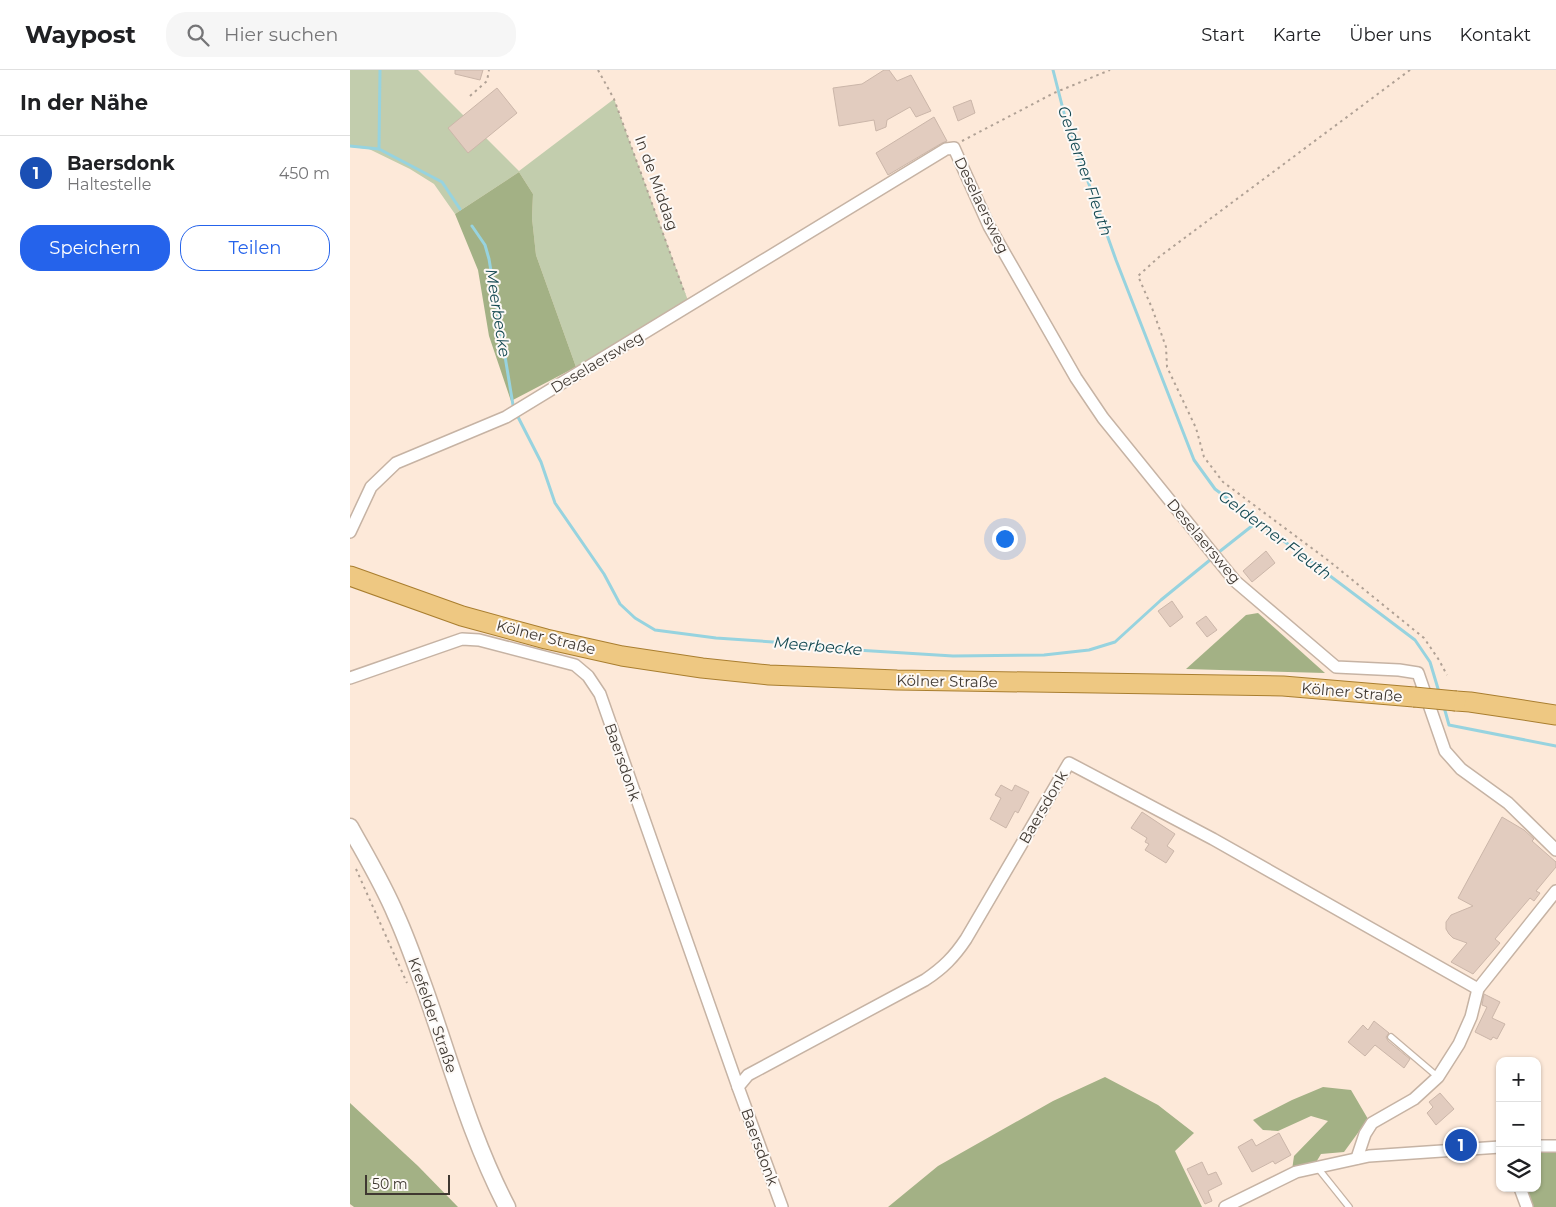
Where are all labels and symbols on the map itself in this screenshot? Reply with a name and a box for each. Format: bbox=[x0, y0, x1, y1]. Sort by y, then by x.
water label: Gelderner Fleuth bbox=[1054, 103, 1116, 239]
street label: In de Middag bbox=[631, 133, 683, 233]
street label: Deselaersweg bbox=[950, 154, 1014, 256]
water label: Meerbecke bbox=[482, 267, 514, 359]
street label: Deselaersweg bbox=[547, 327, 647, 397]
water label: Gelderner Fleuth bbox=[1215, 486, 1335, 584]
street label: Deselaersweg bbox=[1163, 495, 1245, 587]
your location bbox=[992, 526, 1018, 552]
street label: Kölner Straße bbox=[494, 615, 598, 659]
water label: Meerbecke bbox=[773, 633, 863, 659]
street label: Kölner Straße bbox=[896, 671, 998, 691]
street label: Kölner Straße bbox=[1301, 678, 1403, 706]
street label: Baersdonk bbox=[601, 721, 645, 804]
street label: Baersdonk bbox=[1014, 767, 1072, 847]
street label: Krefelder Straße bbox=[404, 955, 462, 1075]
street label: Baersdonk bbox=[737, 1106, 783, 1188]
pin: 1 bbox=[1445, 1126, 1477, 1164]
scale bar bbox=[365, 1172, 450, 1195]

